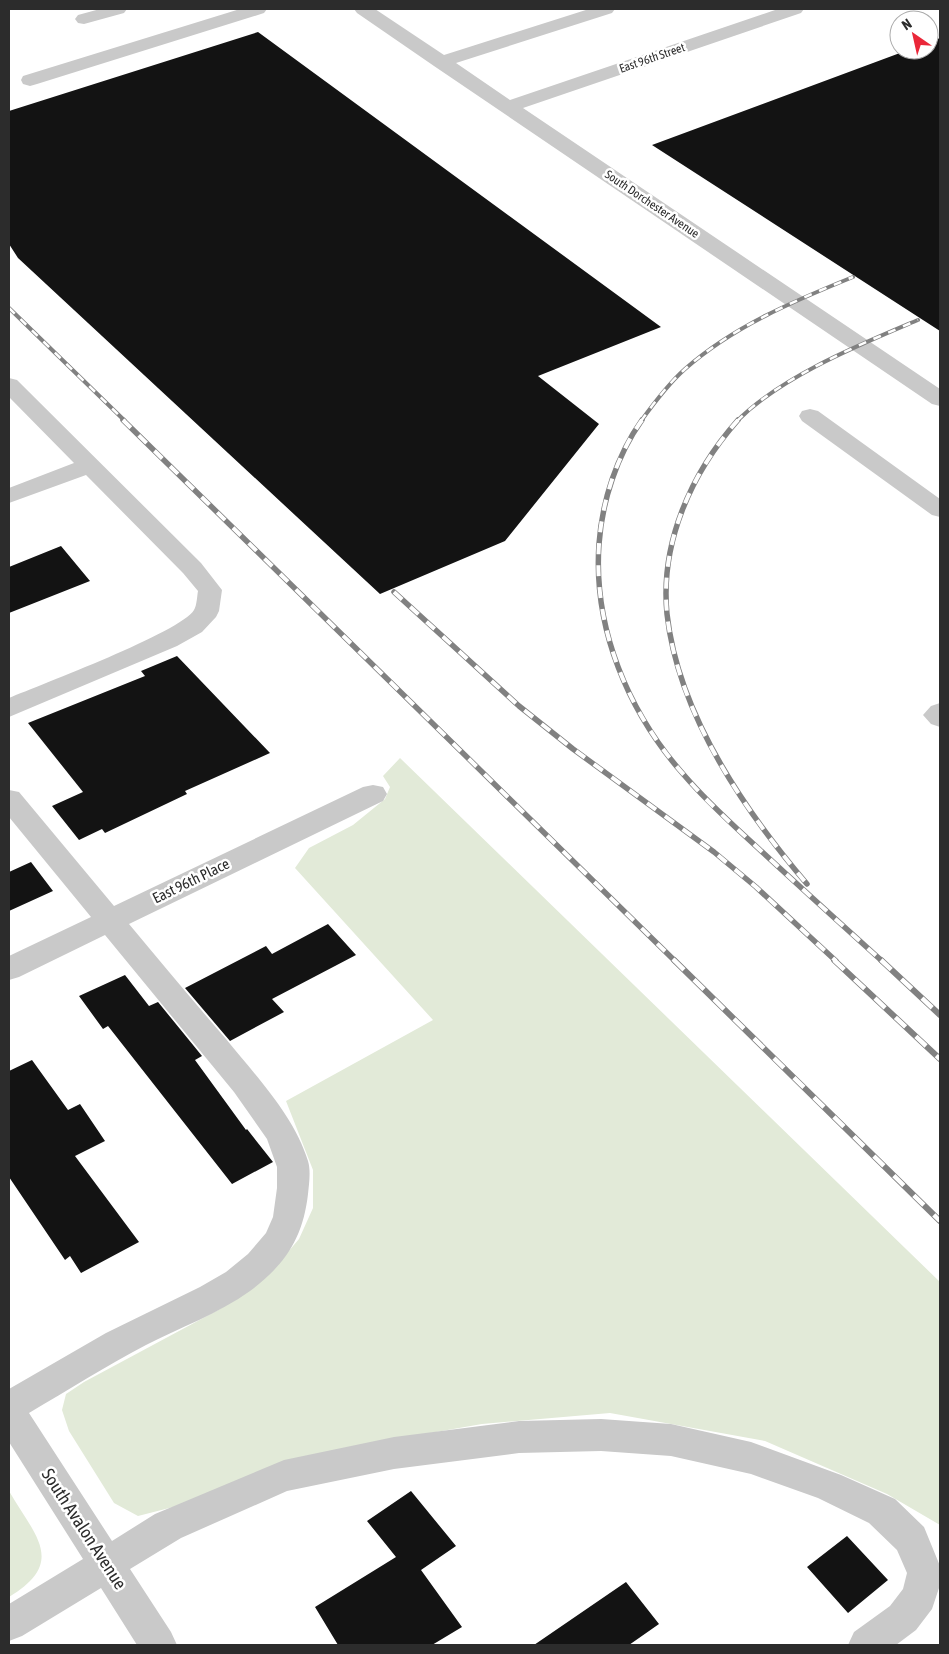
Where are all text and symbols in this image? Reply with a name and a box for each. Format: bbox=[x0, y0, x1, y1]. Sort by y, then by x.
north arrow bbox=[889, 10, 939, 60]
text: N bbox=[899, 15, 915, 33]
street label: East 96th Street bbox=[617, 40, 687, 76]
street label: South Dorchester Avenue bbox=[602, 167, 702, 241]
street label: East 96th Place bbox=[150, 855, 232, 906]
street label: South Avalon Avenue bbox=[38, 1464, 131, 1593]

